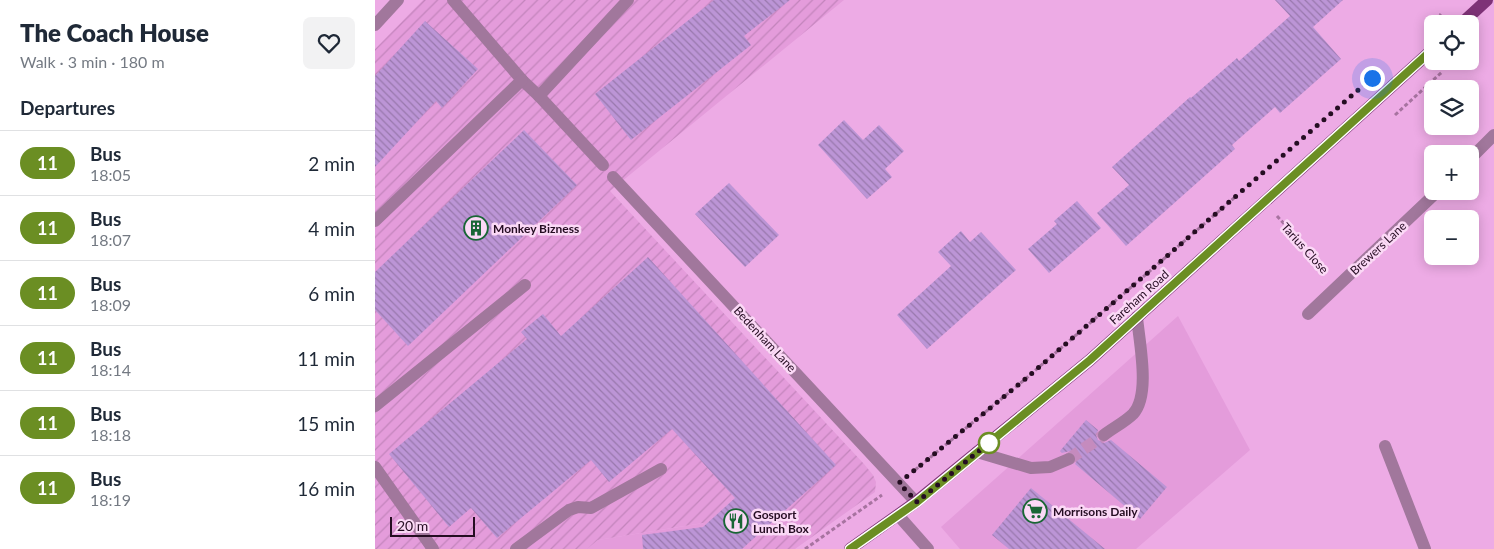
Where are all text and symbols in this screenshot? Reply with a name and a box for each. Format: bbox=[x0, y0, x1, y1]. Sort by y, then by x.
map controls bbox=[1424, 15, 1479, 265]
button: locate bbox=[1424, 15, 1479, 70]
button: heart bbox=[303, 17, 355, 69]
text: The Coach House bbox=[20, 18, 209, 47]
text: Walk · 3 min · 180 m bbox=[20, 52, 165, 71]
your location bbox=[1360, 66, 1385, 91]
button: layers bbox=[1424, 80, 1479, 135]
text: Departures bbox=[20, 96, 115, 119]
text: Bus bbox=[90, 142, 121, 165]
button: + bbox=[1424, 145, 1479, 200]
text: 11 bbox=[37, 152, 58, 174]
text: 2 min bbox=[308, 152, 355, 175]
text: 18:05 bbox=[90, 165, 131, 184]
text: Bus bbox=[90, 207, 121, 230]
button: − bbox=[1424, 210, 1479, 265]
building icon: Monkey Bizness bbox=[463, 215, 489, 241]
text: 11 bbox=[37, 217, 58, 239]
text: 4 min bbox=[308, 217, 355, 240]
street label: Brewers Lane bbox=[1347, 218, 1409, 278]
street label: Tarius Close bbox=[1278, 220, 1332, 276]
place label: Monkey Bizness bbox=[493, 221, 579, 236]
text: 18:07 bbox=[90, 230, 131, 249]
street label: Fareham Road bbox=[1106, 266, 1172, 328]
text: Bus bbox=[90, 272, 121, 295]
text: 11 bbox=[37, 282, 58, 304]
text: 6 min bbox=[308, 282, 355, 305]
text: 18:09 bbox=[90, 295, 131, 314]
street label: Bedenham Lane bbox=[731, 303, 799, 375]
text: Bus bbox=[90, 337, 121, 360]
text: 11 bbox=[37, 347, 58, 369]
text: 11 min bbox=[297, 347, 355, 370]
text: 18:14 bbox=[90, 360, 131, 379]
text: Bus bbox=[90, 402, 121, 425]
text: 11 bbox=[37, 412, 58, 434]
text: 15 min bbox=[297, 412, 355, 435]
text: 18:18 bbox=[90, 425, 131, 444]
unlabelled marker bbox=[978, 432, 1000, 454]
text: Bus bbox=[90, 467, 121, 490]
text: 11 bbox=[37, 477, 58, 499]
text: 16 min bbox=[297, 477, 355, 500]
text: 18:19 bbox=[90, 490, 131, 509]
supermarket icon: Morrisons Daily bbox=[1022, 498, 1048, 524]
place label: Morrisons Daily bbox=[1053, 504, 1138, 519]
place label: Gosport Lunch Box bbox=[753, 507, 809, 536]
restaurant icon: Gosport Lunch Box bbox=[723, 508, 749, 534]
scale bar bbox=[390, 514, 475, 537]
text: 20 m bbox=[397, 517, 428, 534]

